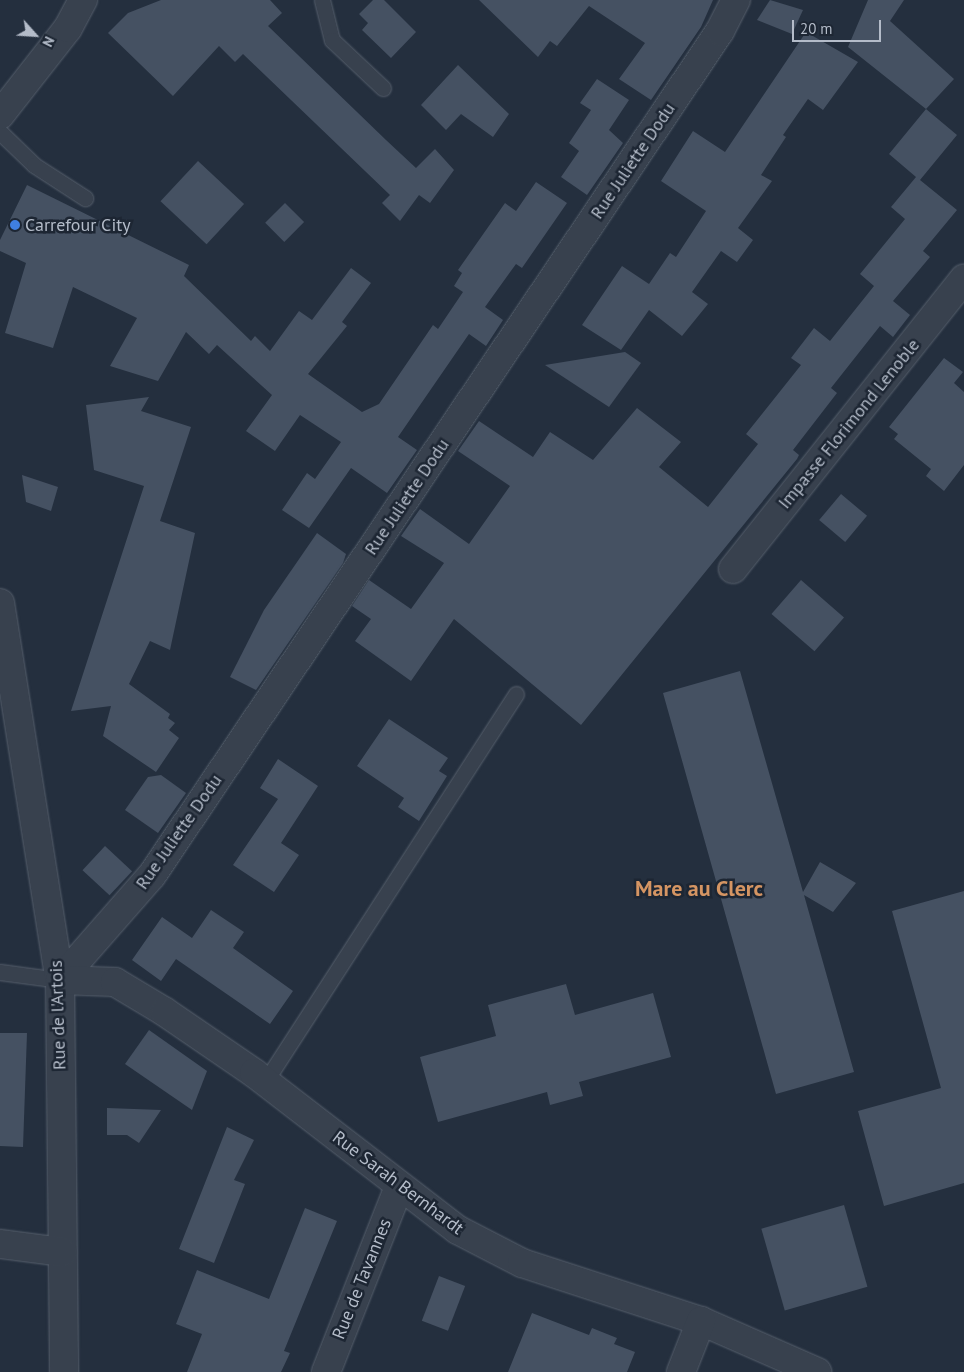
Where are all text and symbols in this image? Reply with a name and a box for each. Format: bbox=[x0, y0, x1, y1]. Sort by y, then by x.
north arrow bbox=[10, 10, 60, 60]
scale bar bbox=[794, 10, 883, 42]
text: 20 m bbox=[800, 19, 833, 38]
text: N bbox=[38, 33, 59, 50]
street label: Rue Juliette Dodu bbox=[586, 99, 680, 223]
place label: Carrefour City bbox=[25, 214, 131, 236]
marker: Carrefour City bbox=[9, 219, 21, 231]
street label: Impasse Florimond Lenoble bbox=[774, 335, 924, 513]
street label: Rue Juliette Dodu bbox=[360, 435, 454, 559]
street label: Rue Juliette Dodu bbox=[131, 770, 227, 894]
district label: Mare au Clerc bbox=[635, 876, 763, 902]
street label: Rue de l'Artois bbox=[45, 960, 71, 1070]
street label: Rue Sarah Bernhardt bbox=[328, 1127, 468, 1239]
street label: Rue de Tavannes bbox=[328, 1215, 396, 1343]

